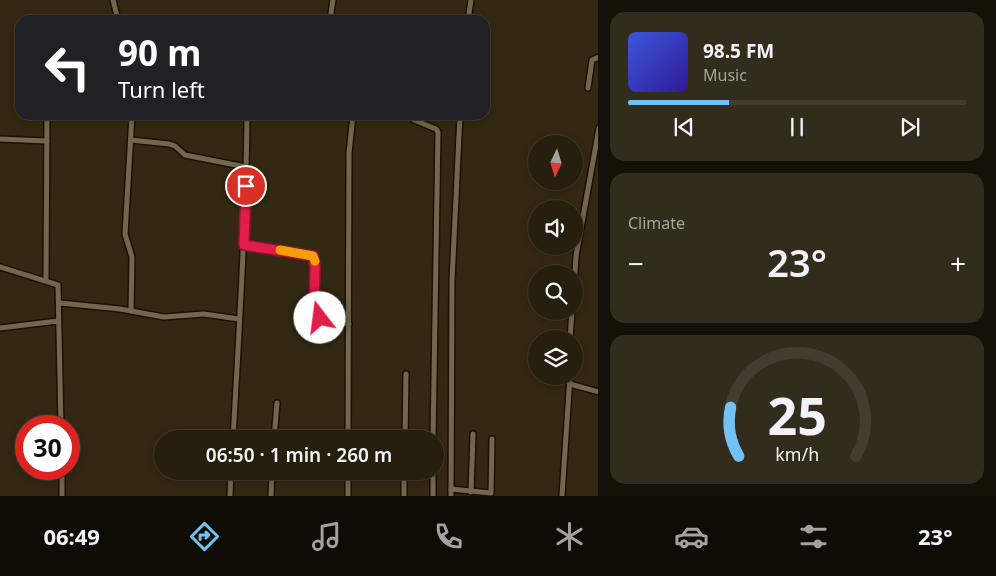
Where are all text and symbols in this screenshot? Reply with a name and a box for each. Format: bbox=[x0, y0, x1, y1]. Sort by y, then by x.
text: 90 m bbox=[118, 29, 201, 76]
icon: left bbox=[35, 35, 100, 100]
text: 98.5 FM bbox=[703, 38, 774, 64]
text: Music bbox=[703, 64, 747, 86]
text: Turn left bbox=[118, 74, 205, 104]
icon: previous bbox=[670, 113, 698, 141]
icon: pause bbox=[783, 113, 811, 141]
icon: next bbox=[896, 113, 924, 141]
north arrow bbox=[528, 135, 582, 190]
map controls bbox=[528, 135, 583, 385]
pin bbox=[225, 165, 267, 207]
icon: arrive bbox=[232, 172, 260, 200]
button: sound bbox=[528, 200, 583, 255]
text: Climate bbox=[628, 212, 685, 234]
text: 23° bbox=[767, 236, 827, 288]
text: − bbox=[628, 244, 644, 282]
text: + bbox=[950, 244, 966, 282]
button: search bbox=[528, 265, 583, 320]
position arrow bbox=[293, 291, 345, 343]
button: layers bbox=[528, 330, 583, 385]
text: 25 bbox=[767, 379, 827, 450]
speed limit sign: 30 bbox=[15, 415, 80, 480]
text: 06:50 · 1 min · 260 m bbox=[206, 442, 392, 468]
text: km/h bbox=[775, 442, 819, 466]
icon: directions bbox=[187, 519, 222, 554]
icon: music bbox=[309, 519, 344, 554]
icon: phone bbox=[431, 519, 466, 554]
icon: climate bbox=[552, 519, 587, 554]
icon: car bbox=[674, 519, 709, 554]
icon: filters bbox=[796, 519, 831, 554]
text: 06:49 bbox=[43, 521, 100, 551]
text: 23° bbox=[918, 521, 952, 551]

